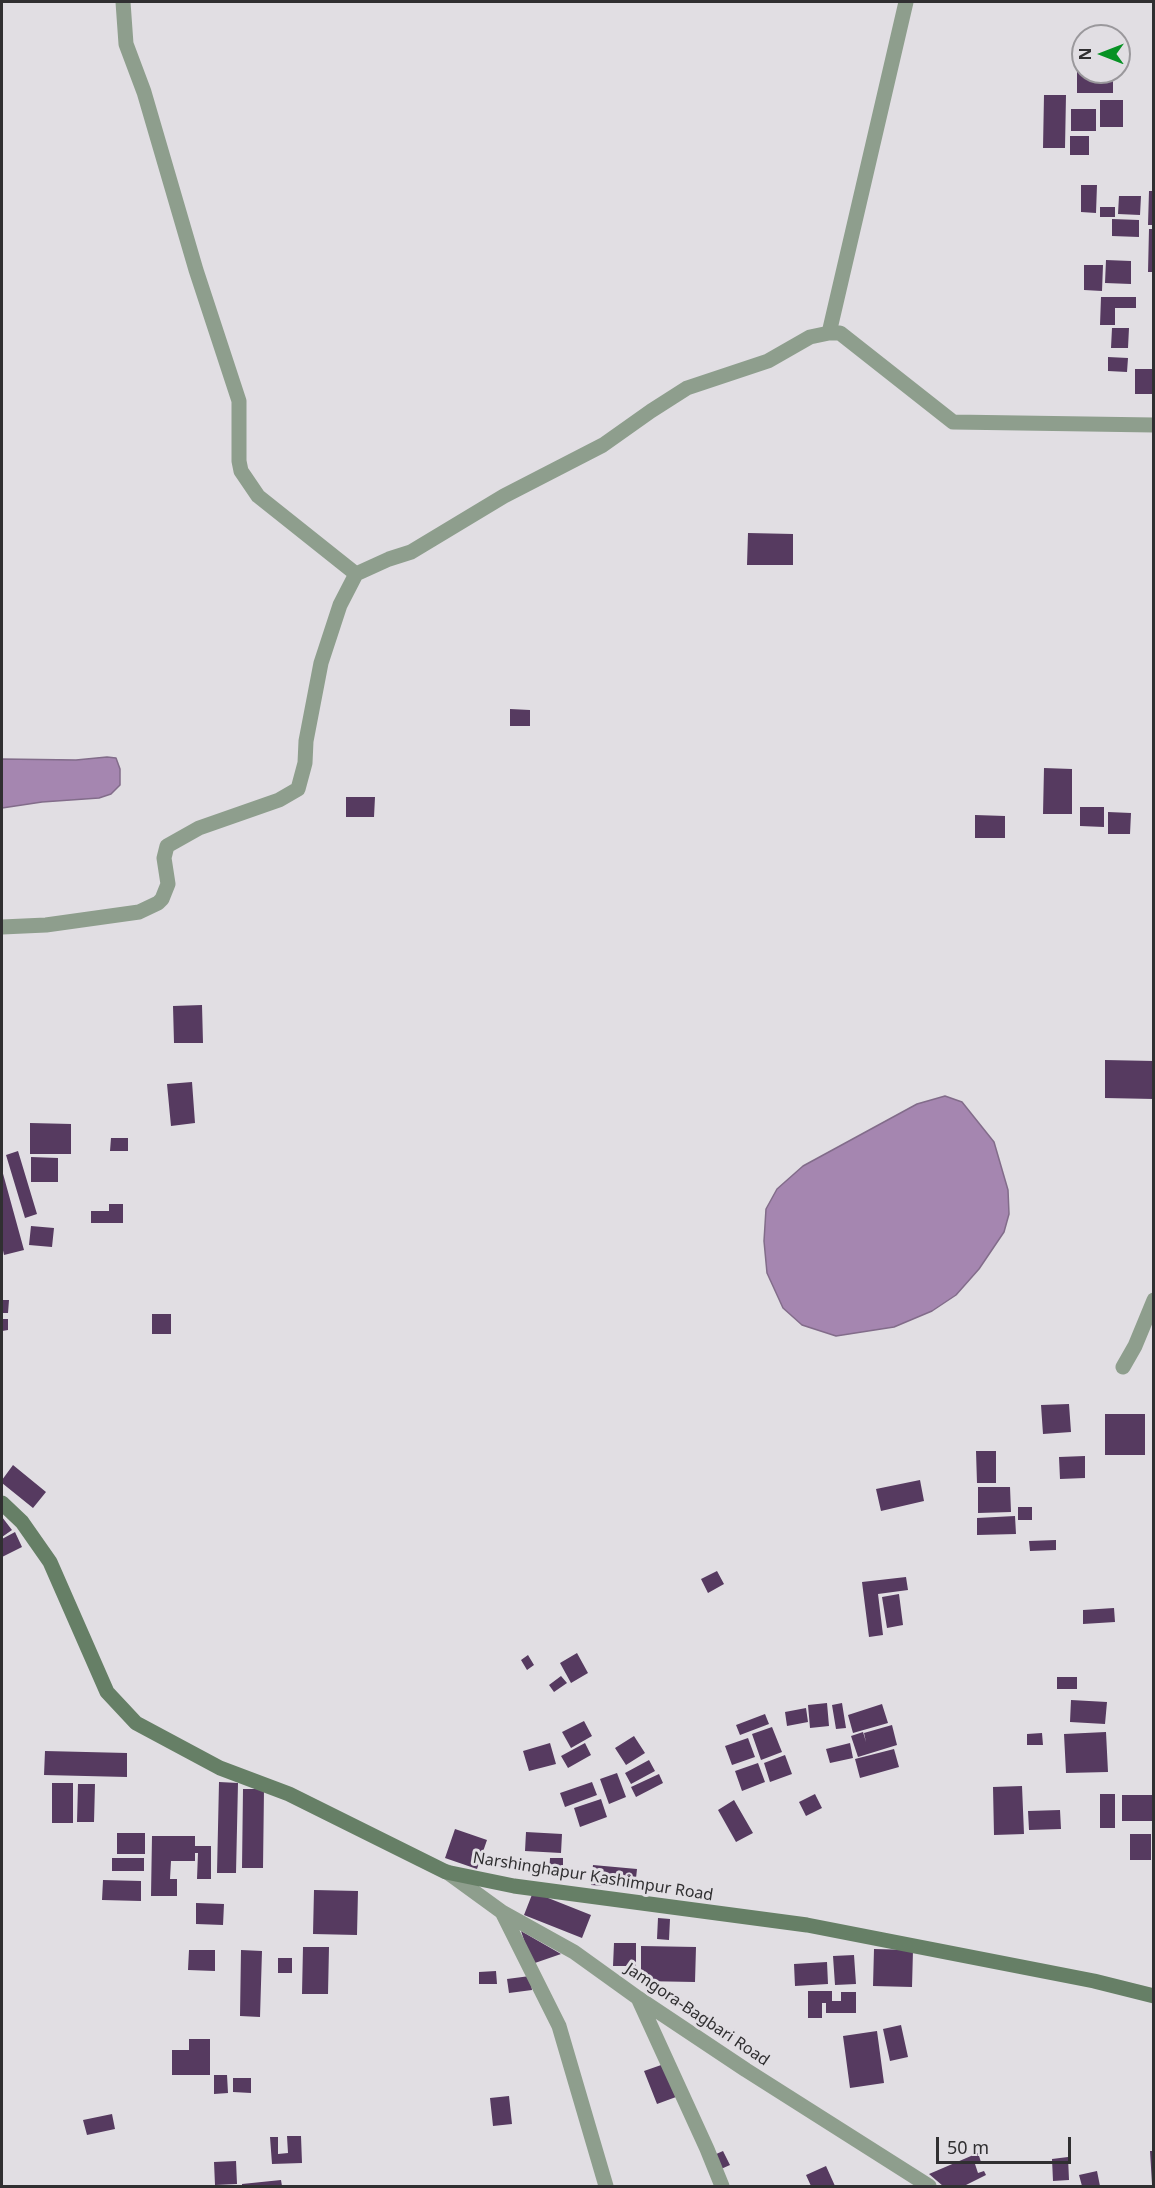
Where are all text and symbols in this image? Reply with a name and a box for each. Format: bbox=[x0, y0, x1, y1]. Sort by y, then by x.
north arrow bbox=[1071, 24, 1131, 84]
text: N bbox=[1074, 48, 1096, 61]
street label: Narshinghapur Kashimpur Road bbox=[472, 1849, 714, 1905]
street label: Jamgora-Bagbari Road bbox=[621, 1960, 773, 2070]
scale bar bbox=[939, 2125, 1074, 2163]
text: 50 m bbox=[947, 2135, 989, 2159]

